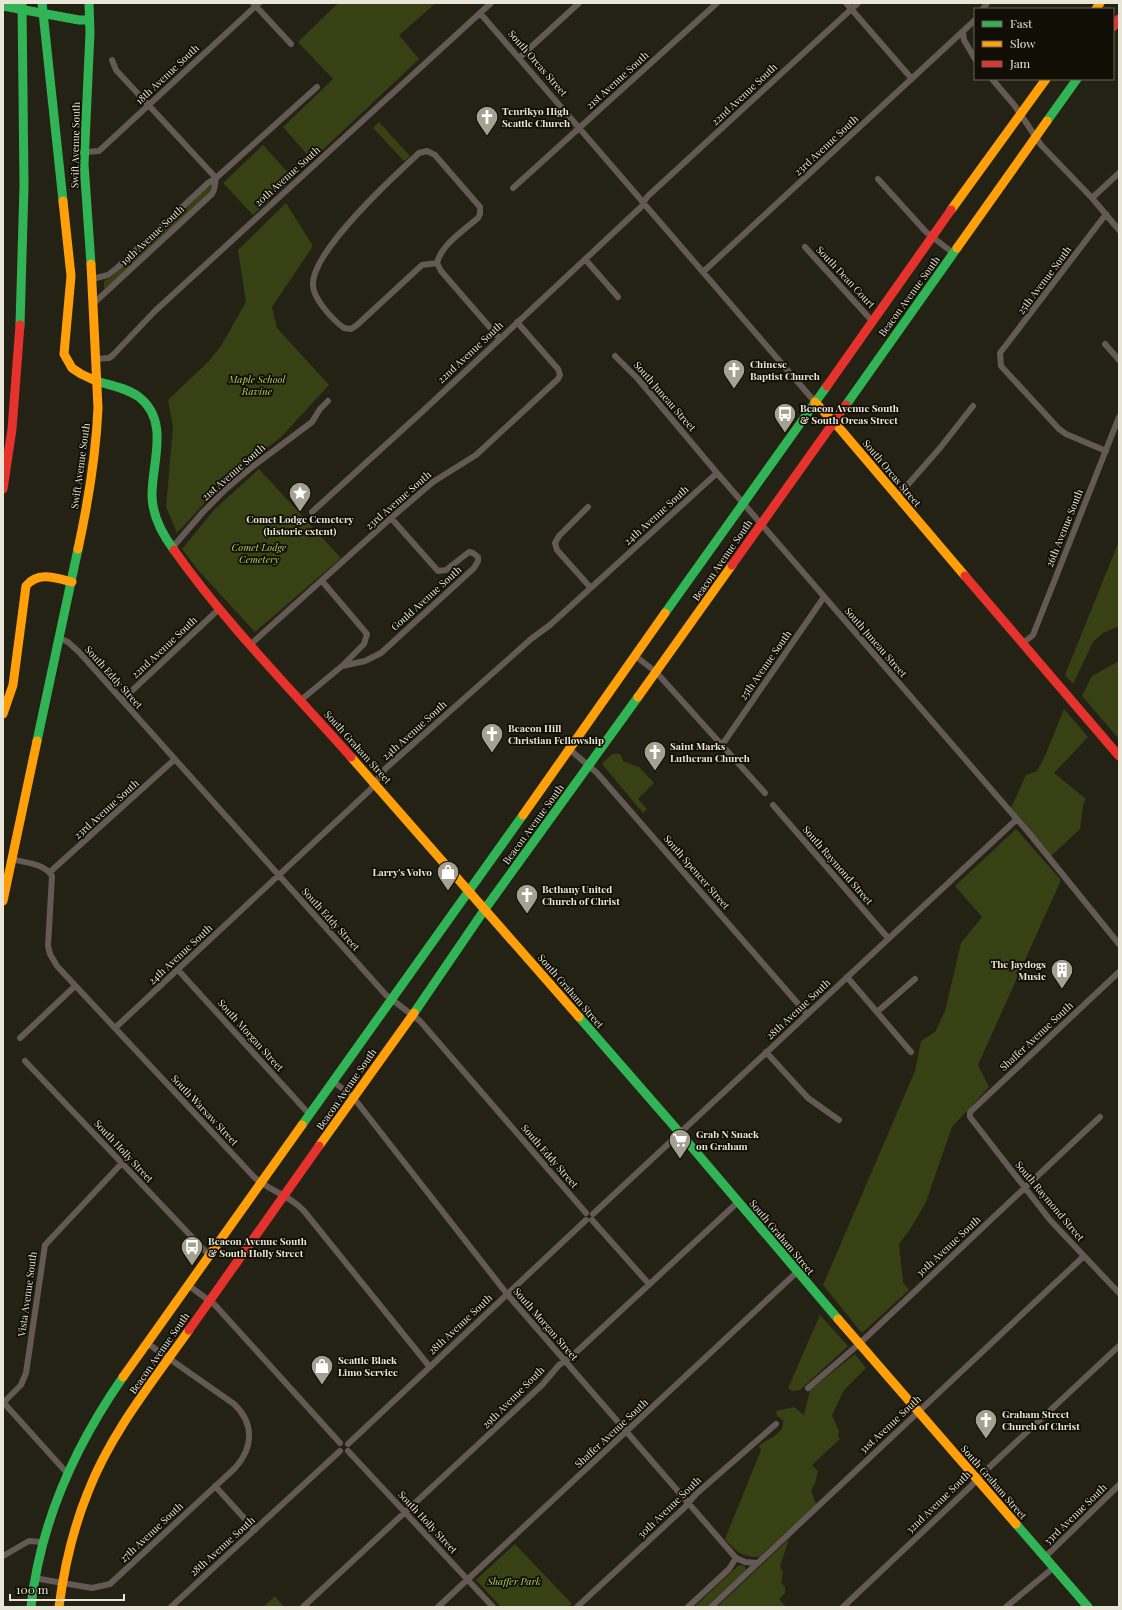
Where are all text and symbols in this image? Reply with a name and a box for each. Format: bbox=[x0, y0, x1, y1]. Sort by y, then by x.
legend bbox=[974, 8, 1114, 80]
text: Fast bbox=[1010, 15, 1033, 31]
street label: South Orcas Street bbox=[505, 27, 571, 100]
text: Slow bbox=[1010, 35, 1036, 51]
street label: 18th Avenue South bbox=[132, 41, 202, 107]
street label: 21st Avenue South bbox=[583, 48, 652, 112]
text: Jam bbox=[1009, 55, 1031, 71]
street label: 22nd Avenue South bbox=[708, 60, 780, 128]
street label: Swift Avenue South bbox=[67, 102, 83, 188]
church icon: Tenrikyo High Seattle Church bbox=[474, 104, 500, 137]
place label: Tenrikyo High Seattle Church bbox=[502, 104, 570, 130]
street label: 23rd Avenue South bbox=[791, 111, 861, 178]
street label: 20th Avenue South bbox=[251, 143, 323, 209]
street label: 19th Avenue South bbox=[117, 202, 187, 268]
street label: South Dean Court bbox=[813, 243, 879, 312]
street label: 25th Avenue South bbox=[1014, 243, 1074, 317]
street label: Beacon Avenue South bbox=[875, 253, 943, 339]
street label: 22nd Avenue South bbox=[434, 318, 506, 386]
church icon: Chinese Baptist Church bbox=[721, 357, 747, 390]
place label: Chinese Baptist Church bbox=[750, 357, 820, 383]
street label: South Juneau Street bbox=[631, 358, 700, 434]
park label: Maple School Ravine bbox=[228, 372, 286, 398]
bus stop icon: Beacon Avenue South & South Orcas Street bbox=[772, 401, 798, 434]
place label: Beacon Avenue South & South Orcas Street bbox=[800, 401, 899, 427]
street label: Swift Avenue South bbox=[67, 422, 93, 510]
street label: South Orcas Street bbox=[860, 436, 925, 510]
street label: 21st Avenue South bbox=[198, 440, 268, 504]
street label: 23rd Avenue South bbox=[362, 467, 434, 533]
place icon: Comet Lodge Cemetery (historic extent) bbox=[287, 480, 313, 513]
street label: 24th Avenue South bbox=[621, 482, 692, 548]
street label: 26th Avenue South bbox=[1042, 487, 1086, 569]
place label: Comet Lodge Cemetery (historic extent) bbox=[246, 512, 355, 538]
street label: Beacon Avenue South bbox=[689, 516, 755, 603]
park label: Comet Lodge Cemetery bbox=[232, 540, 287, 566]
street label: Gould Avenue South bbox=[388, 562, 464, 634]
street label: South Juneau Street bbox=[842, 604, 911, 680]
street label: 22nd Avenue South bbox=[128, 613, 200, 681]
street label: 25th Avenue South bbox=[736, 627, 794, 703]
street label: South Eddy Street bbox=[82, 642, 146, 712]
street label: 24th Avenue South bbox=[379, 697, 450, 763]
street label: South Graham Street bbox=[321, 707, 395, 787]
church icon: Beacon Hill Christian Fellowship bbox=[479, 721, 505, 754]
place label: Beacon Hill Christian Fellowship bbox=[508, 721, 604, 747]
church icon: Saint Marks Lutheran Church bbox=[642, 739, 668, 772]
place label: Saint Marks Lutheran Church bbox=[670, 739, 750, 765]
street label: 23rd Avenue South bbox=[70, 776, 142, 842]
street label: Beacon Avenue South bbox=[499, 781, 567, 867]
street label: South Raymond Street bbox=[800, 822, 877, 908]
street label: South Spencer Street bbox=[661, 832, 734, 913]
shop icon: Larry's Volvo bbox=[435, 859, 461, 892]
place label: Larry's Volvo bbox=[372, 865, 432, 879]
church icon: Bethany United Church of Christ bbox=[514, 882, 540, 915]
place label: Bethany United Church of Christ bbox=[542, 882, 620, 908]
street label: South Eddy Street bbox=[299, 884, 363, 954]
street label: 24th Avenue South bbox=[145, 921, 215, 987]
street label: South Graham Street bbox=[535, 951, 607, 1031]
place label: The Jaydogs Music bbox=[991, 957, 1046, 983]
building icon: The Jaydogs Music bbox=[1049, 957, 1075, 990]
street label: 28th Avenue South bbox=[763, 975, 833, 1042]
street label: South Morgan Street bbox=[215, 996, 287, 1074]
street label: Shaffer Avenue South bbox=[996, 998, 1076, 1074]
street label: Beacon Avenue South bbox=[313, 1045, 379, 1132]
street label: South Warsaw Street bbox=[168, 1071, 242, 1149]
street label: South Holly Street bbox=[91, 1117, 157, 1186]
street label: South Eddy Street bbox=[518, 1121, 582, 1191]
supermarket icon: Grab N Snack on Graham bbox=[667, 1127, 693, 1160]
place label: Grab N Snack on Graham bbox=[696, 1127, 759, 1153]
street label: South Raymond Street bbox=[1012, 1158, 1088, 1244]
street label: South Graham Street bbox=[746, 1196, 818, 1278]
street label: 30th Avenue South bbox=[913, 1212, 983, 1280]
bus stop icon: Beacon Avenue South & South Holly Street bbox=[179, 1234, 205, 1267]
place label: Beacon Avenue South & South Holly Street bbox=[208, 1234, 307, 1260]
street label: Vista Avenue South bbox=[14, 1251, 40, 1338]
street label: South Morgan Street bbox=[510, 1284, 582, 1364]
street label: 28th Avenue South bbox=[425, 1290, 495, 1357]
street label: Beacon Avenue South bbox=[126, 1309, 192, 1396]
shop icon: Seattle Black Limo Service bbox=[309, 1353, 335, 1386]
place label: Seattle Black Limo Service bbox=[338, 1353, 398, 1379]
street label: 29th Avenue South bbox=[479, 1363, 547, 1431]
street label: 31st Avenue South bbox=[856, 1392, 924, 1456]
street label: Shaffer Avenue South bbox=[571, 1395, 651, 1471]
church icon: Graham Street Church of Christ bbox=[973, 1407, 999, 1440]
place label: Graham Street Church of Christ bbox=[1002, 1407, 1080, 1433]
street label: South Graham Street bbox=[958, 1442, 1030, 1522]
street label: 32nd Avenue South bbox=[903, 1467, 973, 1537]
street label: 30th Avenue South bbox=[634, 1473, 704, 1541]
street label: 33rd Avenue South bbox=[1040, 1480, 1110, 1548]
street label: South Holly Street bbox=[395, 1488, 461, 1557]
street label: 27th Avenue South bbox=[116, 1499, 186, 1565]
street label: 28th Avenue South bbox=[186, 1513, 258, 1579]
park label: Shaffer Park bbox=[486, 1574, 541, 1588]
scale bar bbox=[10, 1576, 124, 1602]
text: 100 m bbox=[16, 1581, 49, 1597]

